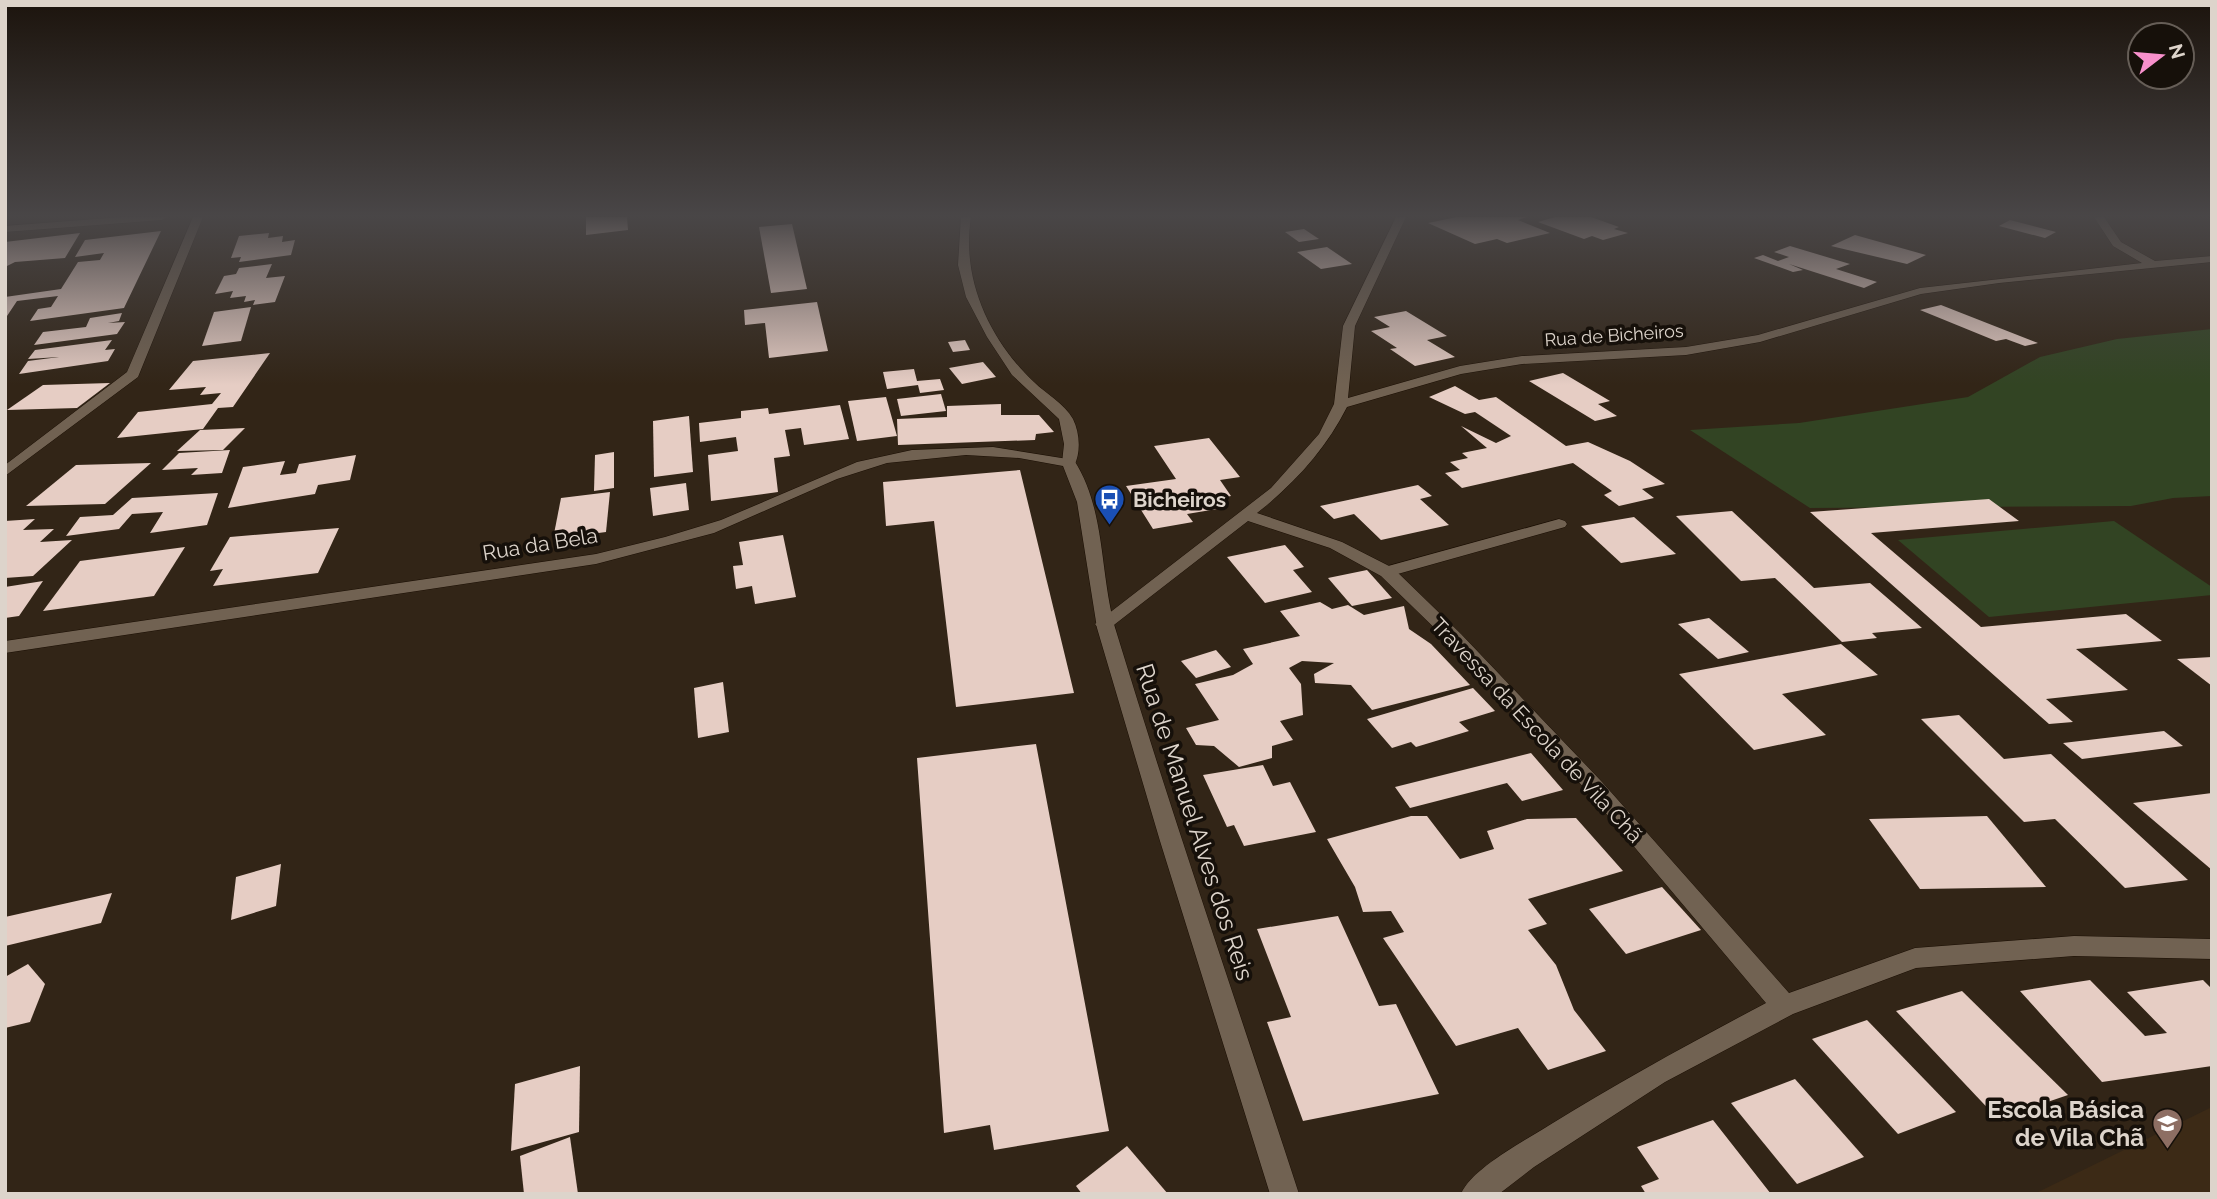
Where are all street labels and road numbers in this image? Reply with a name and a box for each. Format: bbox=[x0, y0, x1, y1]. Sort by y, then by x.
street label: Rua de Bicheiros bbox=[1544, 320, 1684, 350]
street label: Rua da Bela bbox=[481, 523, 599, 565]
street label: Travessa da Escola de Vila Chã bbox=[1426, 612, 1648, 848]
street label: Rua de Manuel Alves dos Reis bbox=[1130, 660, 1260, 984]

